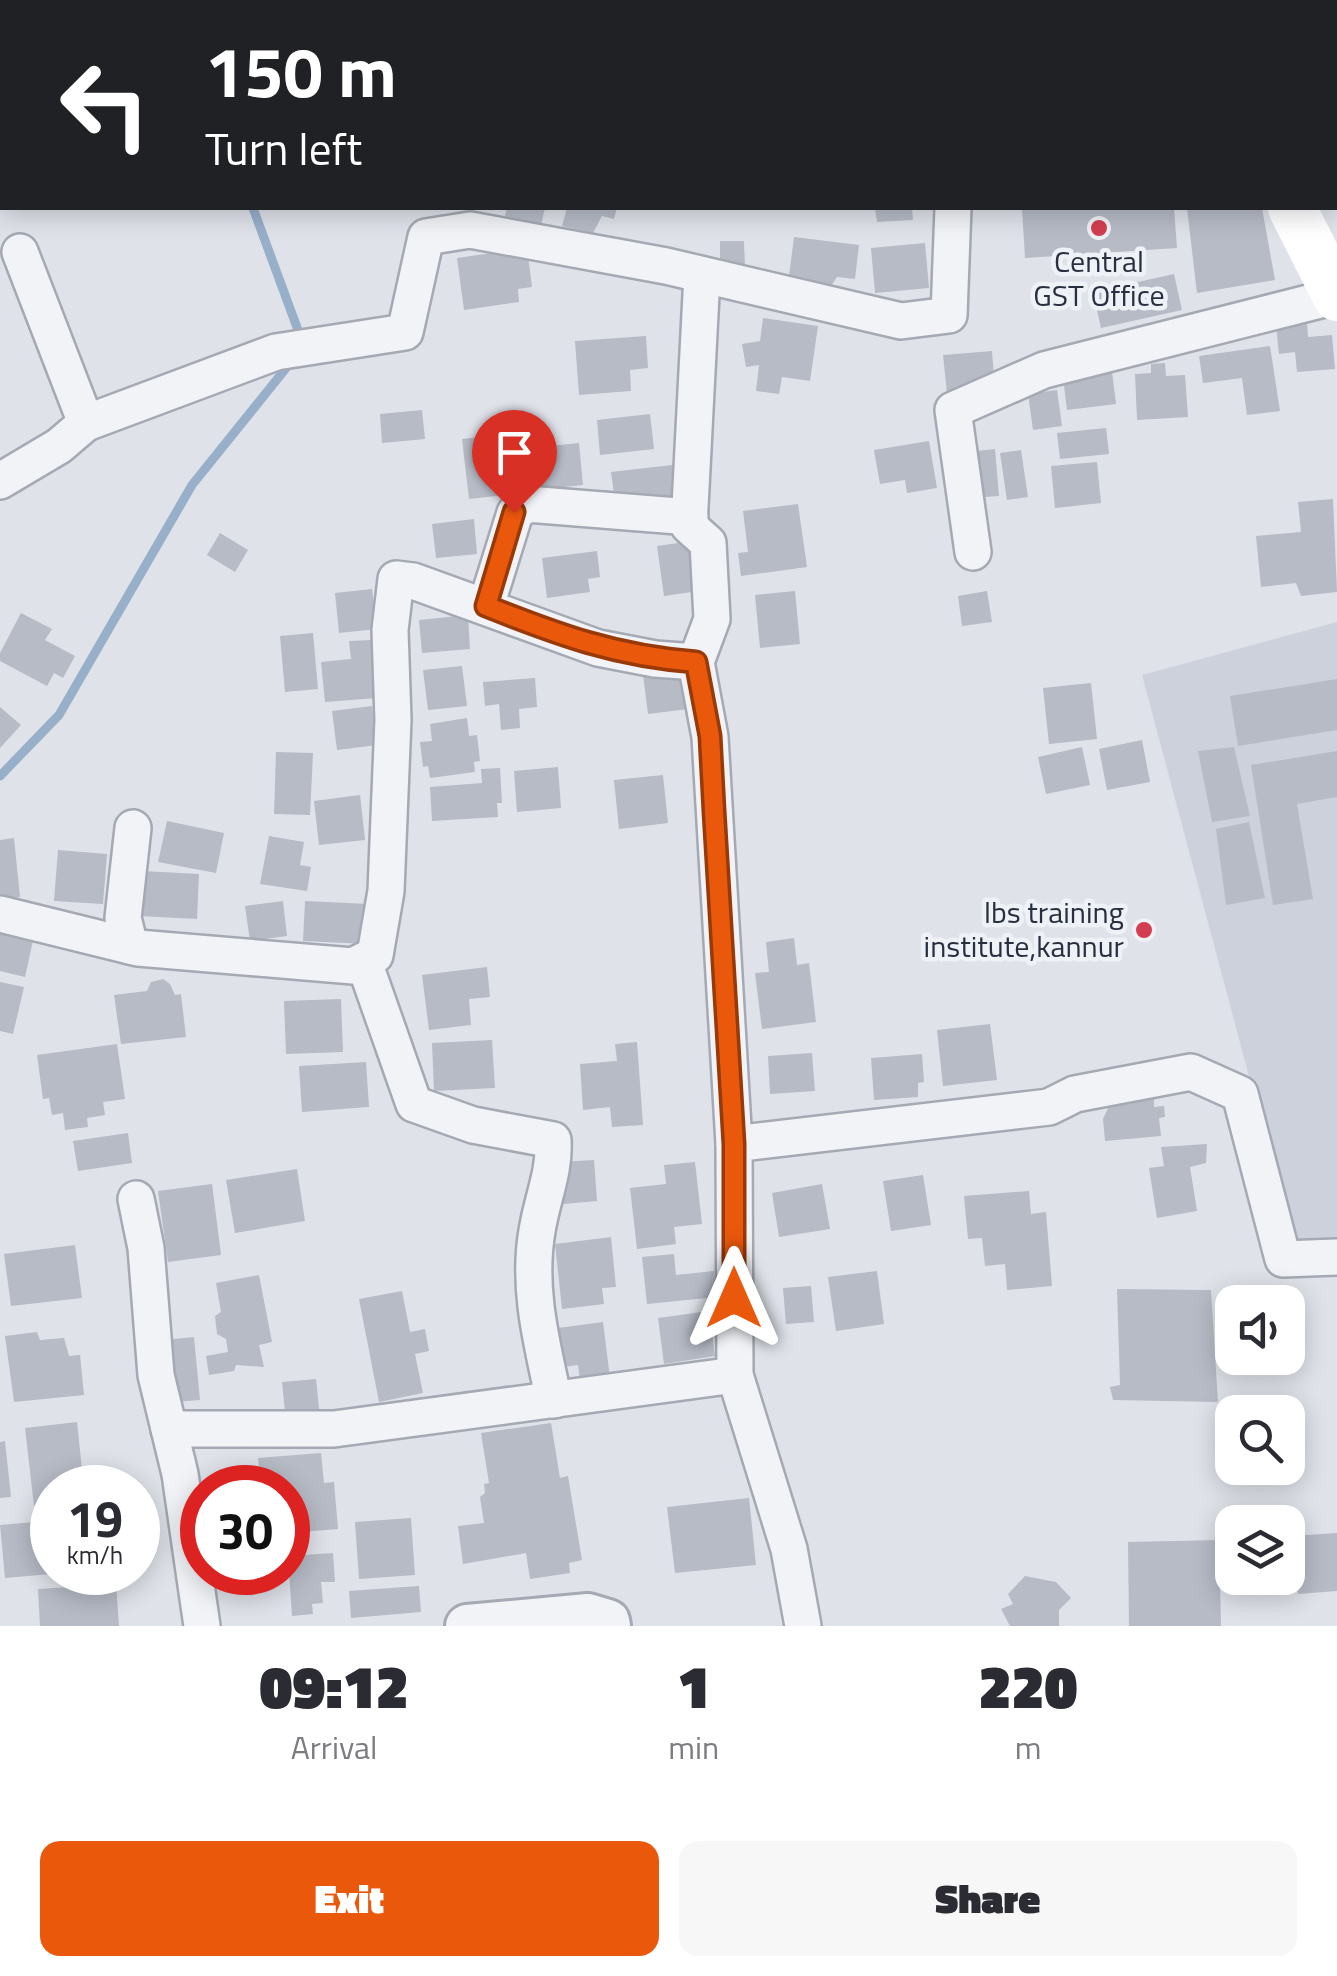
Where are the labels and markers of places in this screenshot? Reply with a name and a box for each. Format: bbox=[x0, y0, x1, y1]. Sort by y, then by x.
marker: Central GST Office bbox=[1088, 217, 1110, 239]
place label: Central GST Office bbox=[1033, 238, 1165, 318]
pin bbox=[472, 410, 557, 513]
place label: lbs training institute,kannur bbox=[924, 889, 1124, 969]
marker: lbs training institute,kannur bbox=[1133, 919, 1155, 941]

